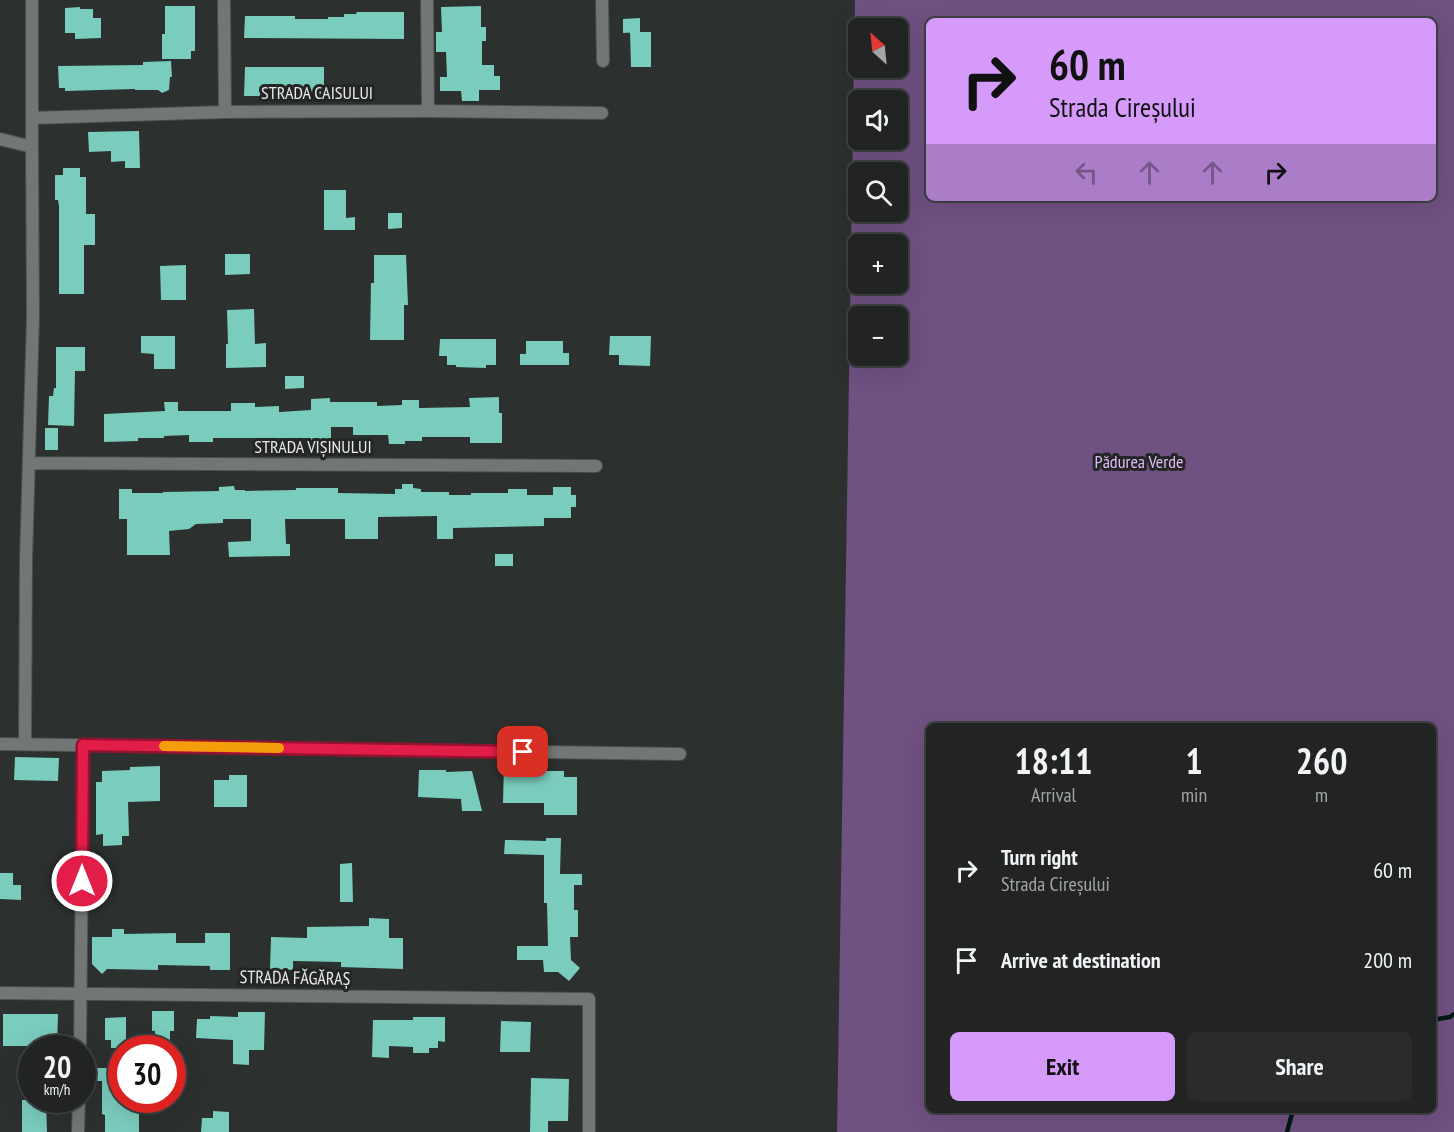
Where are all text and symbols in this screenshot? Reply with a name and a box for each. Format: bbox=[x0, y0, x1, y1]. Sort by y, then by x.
north arrow bbox=[848, 18, 908, 78]
map controls bbox=[848, 18, 908, 366]
text: 60 m bbox=[1049, 37, 1126, 92]
icon: right bbox=[950, 42, 1028, 120]
street label: STRADA CAISULUI bbox=[261, 81, 373, 104]
button: sound bbox=[848, 90, 908, 150]
text: Strada Cireșului bbox=[1049, 90, 1196, 124]
icon: left bbox=[1070, 156, 1103, 189]
icon: ahead bbox=[1133, 156, 1166, 189]
icon: ahead bbox=[1196, 156, 1229, 189]
icon: right bbox=[1259, 156, 1292, 189]
button: search bbox=[848, 162, 908, 222]
button: + bbox=[848, 234, 908, 294]
button: − bbox=[848, 306, 908, 366]
street label: STRADA VIȘINULUI bbox=[254, 435, 372, 458]
park label: Pădurea Verde bbox=[1095, 450, 1183, 473]
pin bbox=[497, 726, 548, 777]
icon: arrive bbox=[506, 735, 539, 768]
text: 18:11 bbox=[1015, 737, 1092, 784]
text: 1 bbox=[1185, 737, 1203, 784]
text: 260 bbox=[1296, 737, 1347, 784]
text: Arrival bbox=[1031, 782, 1076, 808]
text: min bbox=[1181, 782, 1207, 808]
text: m bbox=[1315, 782, 1328, 808]
text: Turn right bbox=[1001, 843, 1078, 871]
position arrow bbox=[50, 849, 114, 913]
icon: right bbox=[950, 854, 983, 887]
text: 60 m bbox=[1373, 856, 1412, 884]
text: Strada Cireșului bbox=[1001, 871, 1110, 897]
icon: arrive bbox=[950, 944, 983, 977]
text: Arrive at destination bbox=[1001, 946, 1161, 974]
text: 200 m bbox=[1363, 946, 1412, 974]
street label: STRADA FĂGĂRAȘ bbox=[239, 965, 351, 990]
button: Exit bbox=[950, 1032, 1175, 1101]
button: Share bbox=[1187, 1032, 1412, 1101]
speed limit sign: 30 bbox=[108, 1035, 186, 1113]
text: 20 bbox=[43, 1047, 71, 1086]
text: km/h bbox=[44, 1080, 70, 1099]

